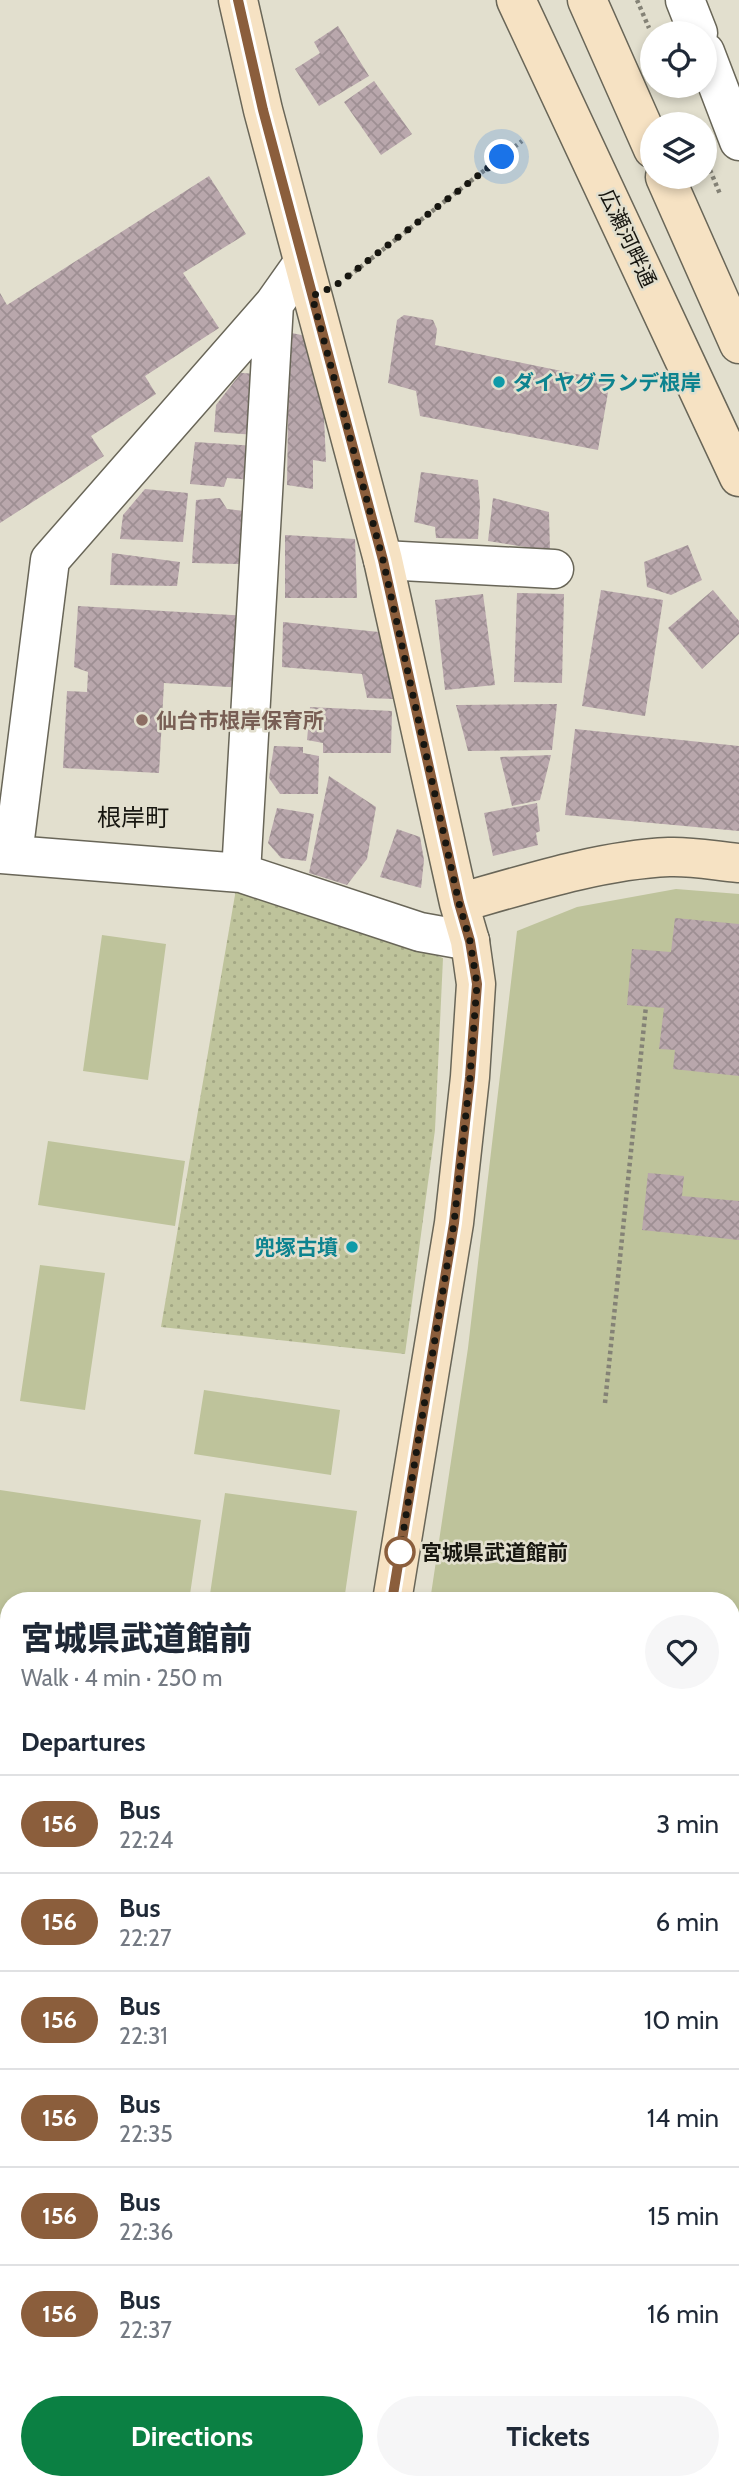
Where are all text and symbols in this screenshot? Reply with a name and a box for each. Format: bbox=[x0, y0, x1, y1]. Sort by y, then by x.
map controls bbox=[640, 21, 717, 189]
button: locate bbox=[640, 21, 717, 98]
button: layers bbox=[640, 112, 717, 189]
your location bbox=[484, 139, 519, 174]
street label: 広瀬河畔通 bbox=[594, 185, 662, 291]
place label: ダイヤグランデ根岸 bbox=[513, 370, 701, 395]
marker: ダイヤグランデ根岸 bbox=[491, 374, 507, 390]
place label: 仙台市根岸保育所 bbox=[156, 708, 324, 733]
marker: 仙台市根岸保育所 bbox=[134, 712, 150, 728]
district label: 根岸町 bbox=[97, 803, 169, 832]
place label: 兜塚古墳 bbox=[254, 1235, 338, 1260]
marker: 兜塚古墳 bbox=[344, 1239, 360, 1255]
marker: 宮城県武道館前 bbox=[385, 1537, 415, 1567]
place label: 宮城県武道館前 bbox=[421, 1540, 568, 1565]
button: heart bbox=[645, 1615, 719, 1689]
text: 宮城県武道館前 bbox=[21, 1618, 252, 1658]
text: Walk · 4 min · 250 m bbox=[21, 1664, 223, 1692]
text: Departures bbox=[21, 1726, 145, 1758]
text: Bus bbox=[119, 1794, 160, 1826]
text: 3 min bbox=[656, 1808, 719, 1840]
text: 156 bbox=[42, 1809, 77, 1838]
text: 22:24 bbox=[119, 1826, 173, 1854]
text: Bus bbox=[119, 1892, 160, 1924]
text: 6 min bbox=[656, 1906, 719, 1938]
text: 156 bbox=[42, 1907, 77, 1936]
text: 22:27 bbox=[119, 1924, 172, 1952]
text: Bus bbox=[119, 1990, 160, 2022]
text: 10 min bbox=[644, 2004, 719, 2036]
text: 156 bbox=[42, 2005, 77, 2034]
text: 22:31 bbox=[119, 2022, 168, 2050]
text: Bus bbox=[119, 2088, 160, 2120]
text: 14 min bbox=[647, 2102, 719, 2134]
text: 156 bbox=[42, 2103, 77, 2132]
text: 22:35 bbox=[119, 2120, 173, 2148]
text: Bus bbox=[119, 2186, 160, 2218]
text: 15 min bbox=[648, 2200, 719, 2232]
text: 156 bbox=[42, 2201, 77, 2230]
text: 22:36 bbox=[119, 2218, 173, 2246]
text: Bus bbox=[119, 2284, 160, 2316]
text: 16 min bbox=[647, 2298, 719, 2330]
text: 156 bbox=[42, 2299, 77, 2328]
text: 22:37 bbox=[119, 2316, 172, 2344]
button: Directions bbox=[21, 2396, 363, 2476]
button: Tickets bbox=[377, 2396, 719, 2476]

